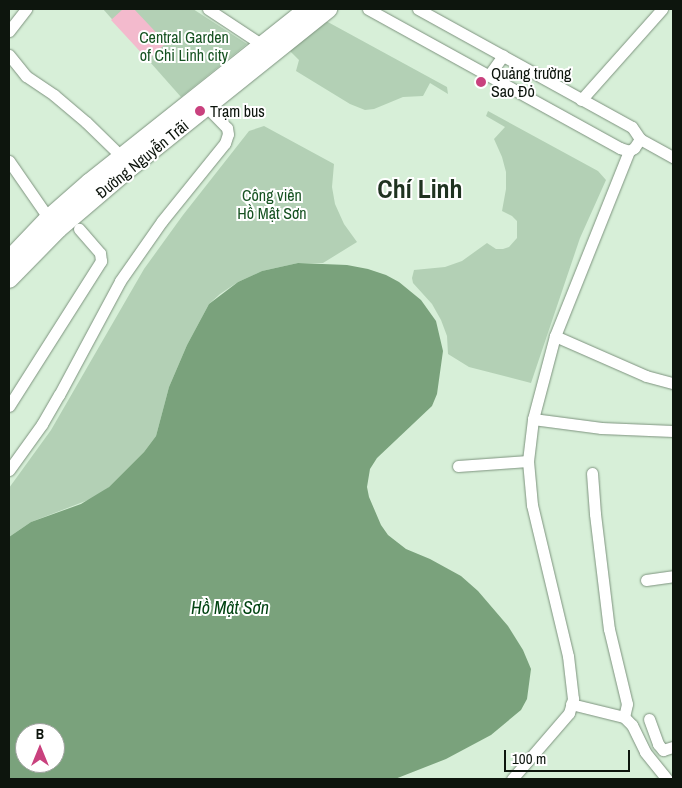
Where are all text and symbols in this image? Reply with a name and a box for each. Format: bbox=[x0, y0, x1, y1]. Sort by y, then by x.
park label: Central Garden of Chi Linh city bbox=[139, 27, 229, 65]
place label: Quảng trường Sao Đỏ bbox=[491, 63, 571, 101]
marker: Quảng trường Sao Đỏ bbox=[475, 76, 487, 88]
place label: Trạm bus bbox=[210, 101, 265, 121]
marker: Trạm bus bbox=[194, 105, 206, 117]
street label: Đường Nguyễn Trãi bbox=[92, 116, 192, 202]
district label: Chí Linh bbox=[377, 173, 463, 205]
park label: Công viên Hồ Mật Sơn bbox=[237, 185, 307, 223]
water label: Hồ Mật Sơn bbox=[191, 597, 269, 619]
north arrow bbox=[15, 723, 65, 773]
text: B bbox=[36, 725, 44, 743]
scale bar bbox=[507, 740, 633, 772]
text: 100 m bbox=[512, 748, 546, 769]

